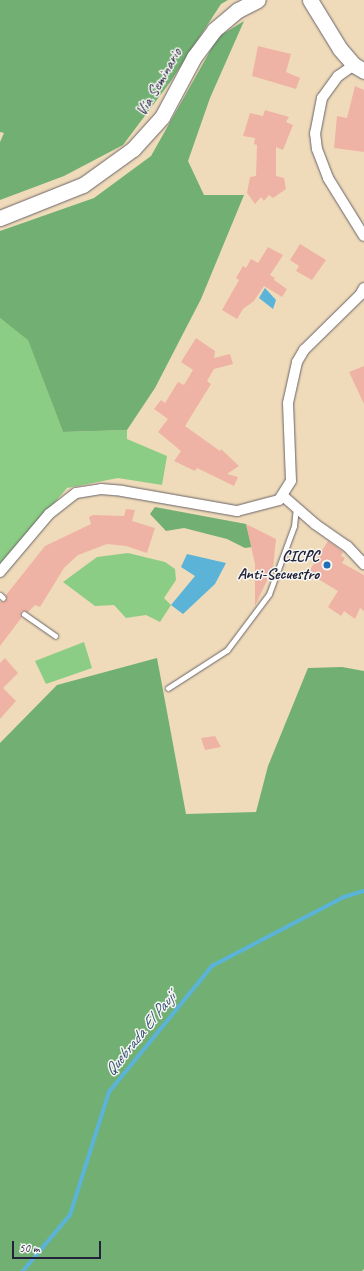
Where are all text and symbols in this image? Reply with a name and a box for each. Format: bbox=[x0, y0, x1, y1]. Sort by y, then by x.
street label: Vía Seminario bbox=[132, 45, 186, 119]
place label: CICPC Anti-Secuestro bbox=[238, 546, 319, 584]
marker: CICPC Anti-Secuestro bbox=[322, 560, 332, 570]
water label: Quebrada El Paují bbox=[100, 988, 180, 1080]
scale bar bbox=[14, 1233, 103, 1259]
text: 50 m bbox=[19, 1240, 39, 1256]

